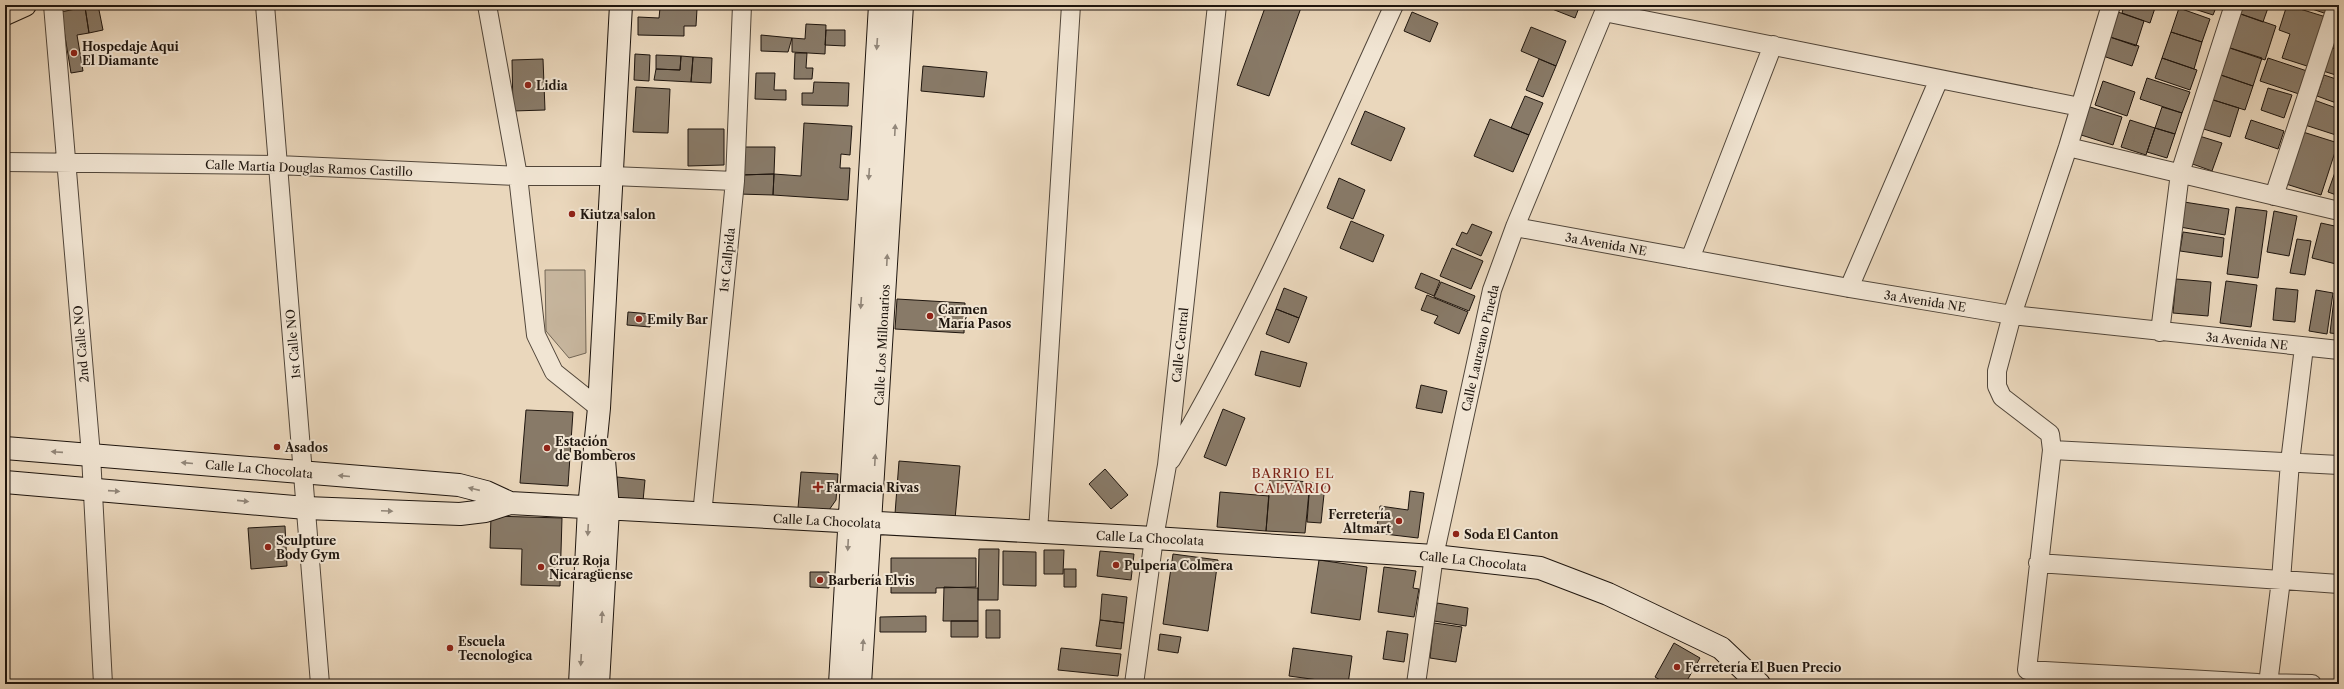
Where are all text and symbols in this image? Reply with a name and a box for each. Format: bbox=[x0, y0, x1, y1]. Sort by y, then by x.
one-way arrow bbox=[874, 38, 881, 50]
place label: Hospedaje Aqui El Diamante bbox=[82, 39, 180, 68]
marker: Hospedaje Aqui El Diamante bbox=[69, 48, 79, 58]
place label: Lidia bbox=[536, 78, 569, 93]
marker: Lidia bbox=[523, 80, 533, 90]
one-way arrow bbox=[891, 124, 898, 136]
street label: Calle Martia Douglas Ramos Castillo bbox=[205, 157, 413, 179]
one-way arrow bbox=[866, 168, 873, 180]
place label: Kiutza salon bbox=[580, 207, 657, 222]
marker: Kiutza salon bbox=[567, 209, 577, 219]
street label: 1st Callpida bbox=[716, 226, 738, 293]
street label: 3a Avenida NE bbox=[1564, 229, 1648, 259]
one-way arrow bbox=[884, 254, 891, 266]
street label: Calle Laureano Pineda bbox=[1458, 282, 1502, 413]
street label: Calle Los Millonarios bbox=[871, 284, 893, 406]
street label: 3a Avenida NE bbox=[1883, 287, 1967, 315]
one-way arrow bbox=[858, 297, 865, 309]
place label: Carmen María Pasos bbox=[938, 302, 1012, 331]
street label: 2nd Calle NO bbox=[70, 305, 92, 383]
street label: Calle Central bbox=[1169, 306, 1191, 383]
street label: 1st Calle NO bbox=[282, 308, 304, 380]
marker: Carmen María Pasos bbox=[925, 311, 935, 321]
place label: Emily Bar bbox=[647, 312, 708, 327]
marker: Emily Bar bbox=[634, 314, 644, 324]
street label: 3a Avenida NE bbox=[2205, 329, 2289, 353]
place label: Estación de Bomberos bbox=[555, 434, 636, 463]
place label: Asados bbox=[284, 440, 328, 455]
marker: Asados bbox=[272, 442, 282, 452]
marker: Estación de Bomberos bbox=[542, 443, 552, 453]
one-way arrow bbox=[51, 449, 63, 456]
one-way arrow bbox=[872, 453, 879, 466]
street label: Calle La Chocolata bbox=[204, 457, 314, 481]
one-way arrow bbox=[181, 459, 193, 466]
district label: BARRIO EL CALVARIO bbox=[1252, 465, 1334, 496]
one-way arrow bbox=[338, 473, 350, 479]
place label: Farmacia Rivas bbox=[826, 480, 920, 495]
marker: Farmacia Rivas bbox=[813, 482, 823, 492]
one-way arrow bbox=[467, 485, 480, 491]
one-way arrow bbox=[108, 487, 120, 494]
one-way arrow bbox=[237, 498, 249, 505]
place label: Ferretería Altmart bbox=[1328, 507, 1392, 536]
one-way arrow bbox=[381, 508, 394, 514]
street label: Calle La Chocolata bbox=[773, 511, 882, 531]
marker: Ferretería Altmart bbox=[1394, 516, 1404, 526]
one-way arrow bbox=[585, 524, 592, 536]
place label: Soda El Canton bbox=[1464, 527, 1559, 542]
street label: Calle La Chocolata bbox=[1096, 528, 1205, 548]
marker: Soda El Canton bbox=[1451, 529, 1461, 539]
place label: Sculpture Body Gym bbox=[276, 533, 340, 562]
one-way arrow bbox=[845, 539, 852, 551]
marker: Sculpture Body Gym bbox=[263, 542, 273, 552]
street label: Calle La Chocolata bbox=[1418, 548, 1528, 574]
place label: Cruz Roja Nicaragüense bbox=[549, 553, 633, 582]
place label: Pulpería Colmera bbox=[1124, 558, 1234, 573]
marker: Pulpería Colmera bbox=[1111, 560, 1121, 570]
marker: Cruz Roja Nicaragüense bbox=[536, 562, 546, 572]
place label: Barbería Elvis bbox=[828, 573, 915, 588]
marker: Barbería Elvis bbox=[815, 575, 825, 585]
one-way arrow bbox=[599, 610, 605, 623]
place label: Escuela Tecnologica bbox=[458, 634, 534, 663]
one-way arrow bbox=[859, 639, 866, 651]
marker: Escuela Tecnologica bbox=[445, 643, 455, 653]
one-way arrow bbox=[578, 654, 585, 666]
place label: Ferretería El Buen Precio bbox=[1685, 660, 1842, 675]
marker: Ferretería El Buen Precio bbox=[1672, 662, 1682, 672]

